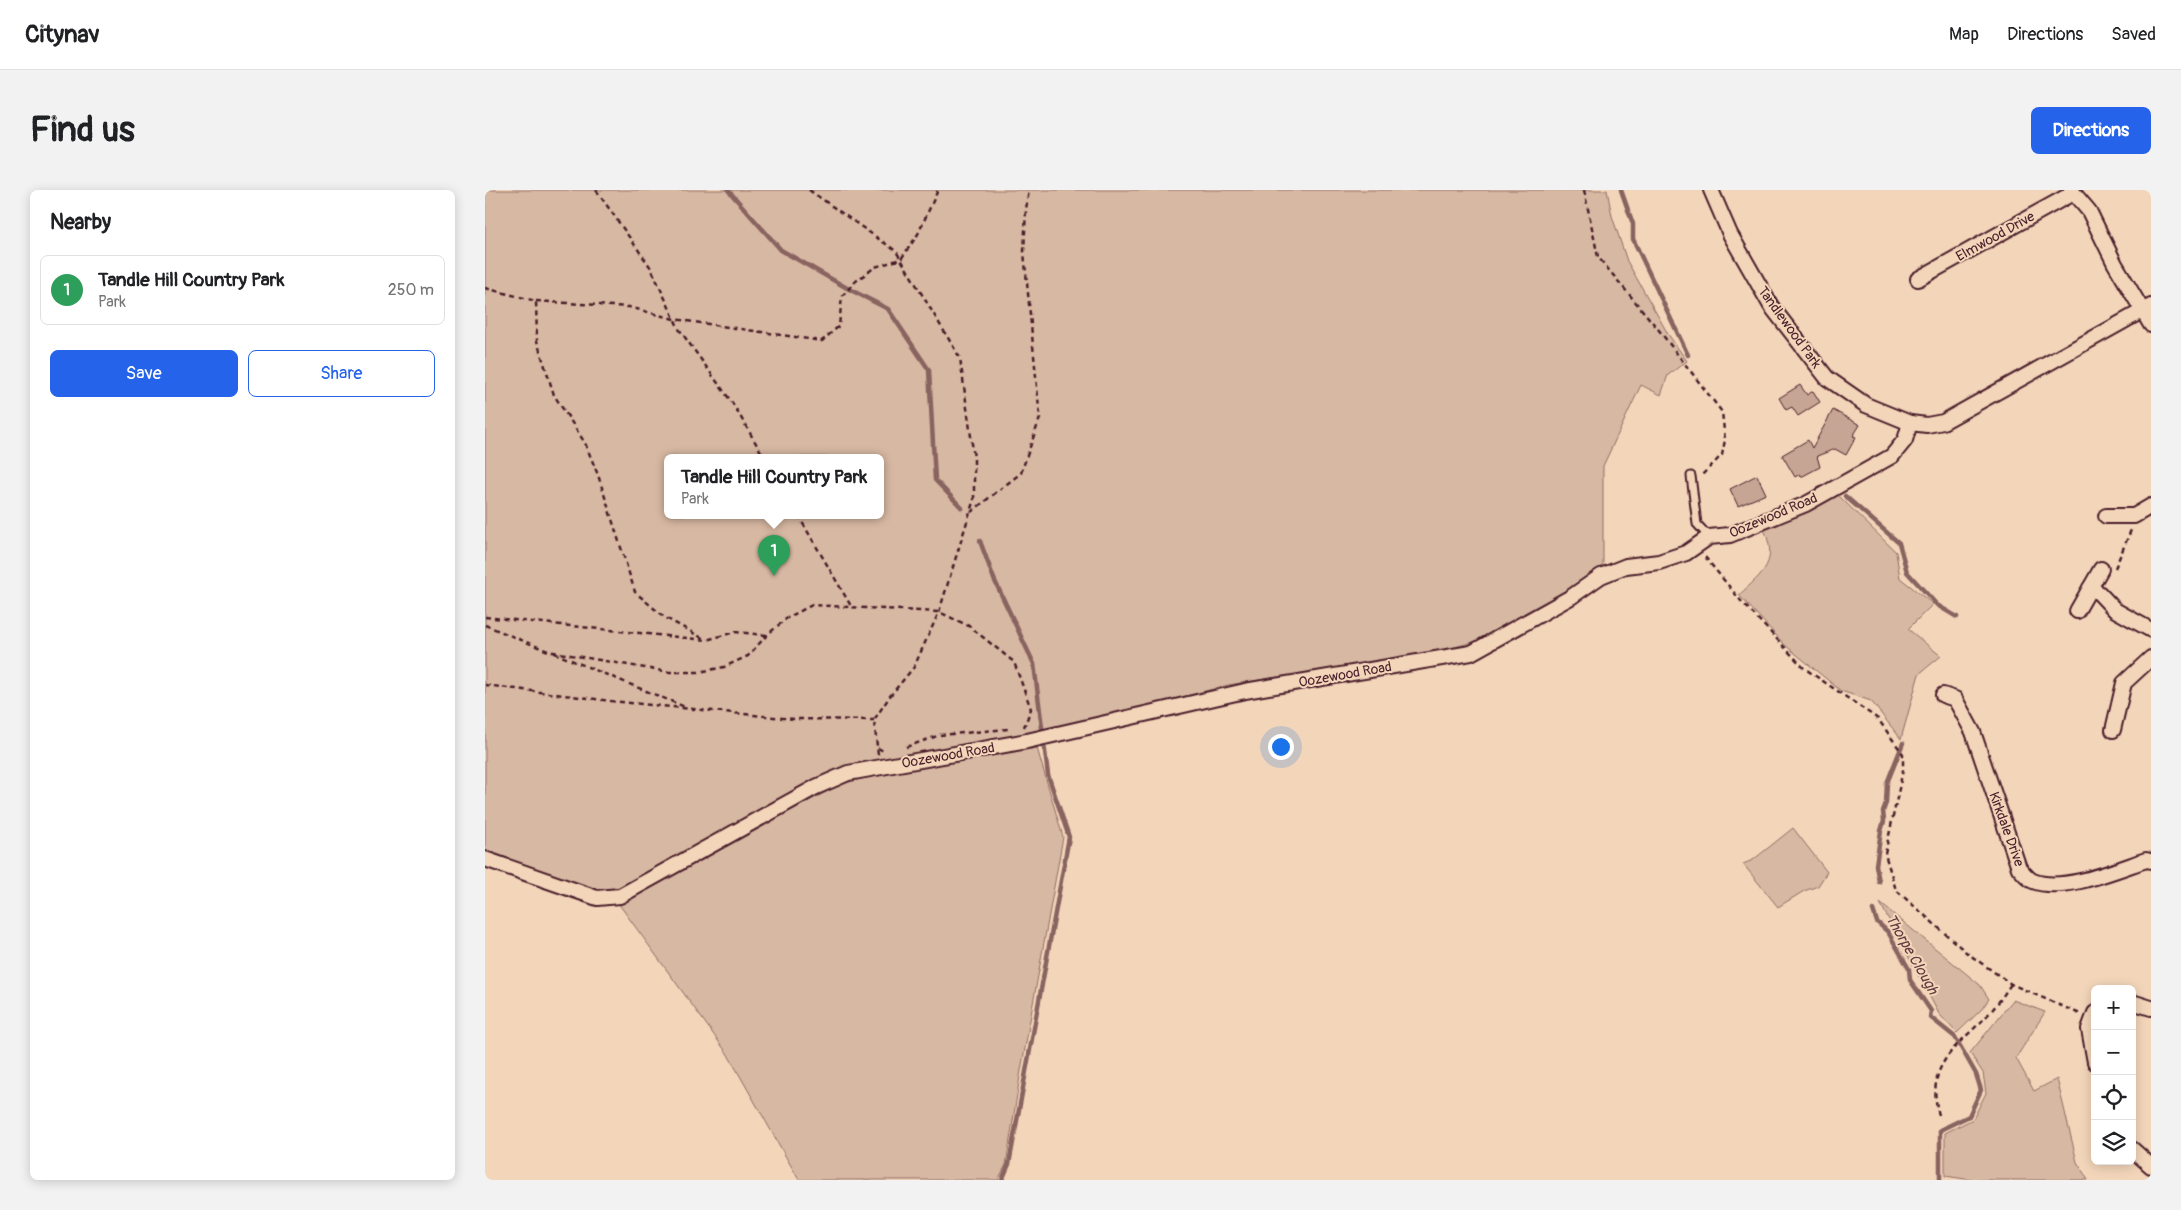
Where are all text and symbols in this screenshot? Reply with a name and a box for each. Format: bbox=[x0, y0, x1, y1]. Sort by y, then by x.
text: Citynav bbox=[25, 20, 100, 49]
text: Map bbox=[1949, 23, 1979, 46]
text: Directions bbox=[2007, 23, 2083, 46]
text: Saved bbox=[2111, 23, 2156, 46]
button: Directions bbox=[2031, 107, 2151, 154]
text: Find us bbox=[30, 108, 135, 152]
street label: Elmwood Drive bbox=[1953, 208, 2038, 265]
text: Nearby bbox=[50, 209, 111, 236]
text: Tandle Hill Country Park bbox=[98, 268, 284, 292]
text: 1 bbox=[64, 280, 70, 300]
text: 250 m bbox=[388, 280, 434, 300]
street label: Tandlewood Park bbox=[1754, 283, 1825, 372]
text: Park bbox=[98, 292, 126, 312]
button: Save bbox=[50, 350, 238, 397]
button: Share bbox=[248, 350, 435, 397]
popup bbox=[664, 454, 884, 519]
text: Tandle Hill Country Park bbox=[681, 465, 867, 489]
text: Park bbox=[681, 489, 709, 509]
street label: Oozewood Road bbox=[1727, 489, 1820, 542]
pin: 1 bbox=[758, 535, 790, 576]
street label: Oozewood Road bbox=[1297, 658, 1393, 691]
your location bbox=[1268, 734, 1294, 760]
street label: Oozewood Road bbox=[900, 739, 996, 772]
street label: Kirkdale Drive bbox=[1985, 789, 2028, 869]
water label: Thorpe Clough bbox=[1881, 911, 1943, 999]
map controls bbox=[2091, 985, 2136, 1165]
button: + bbox=[2091, 985, 2136, 1030]
button: − bbox=[2091, 1030, 2136, 1075]
button: locate bbox=[2091, 1075, 2136, 1120]
button: layers bbox=[2091, 1120, 2136, 1165]

